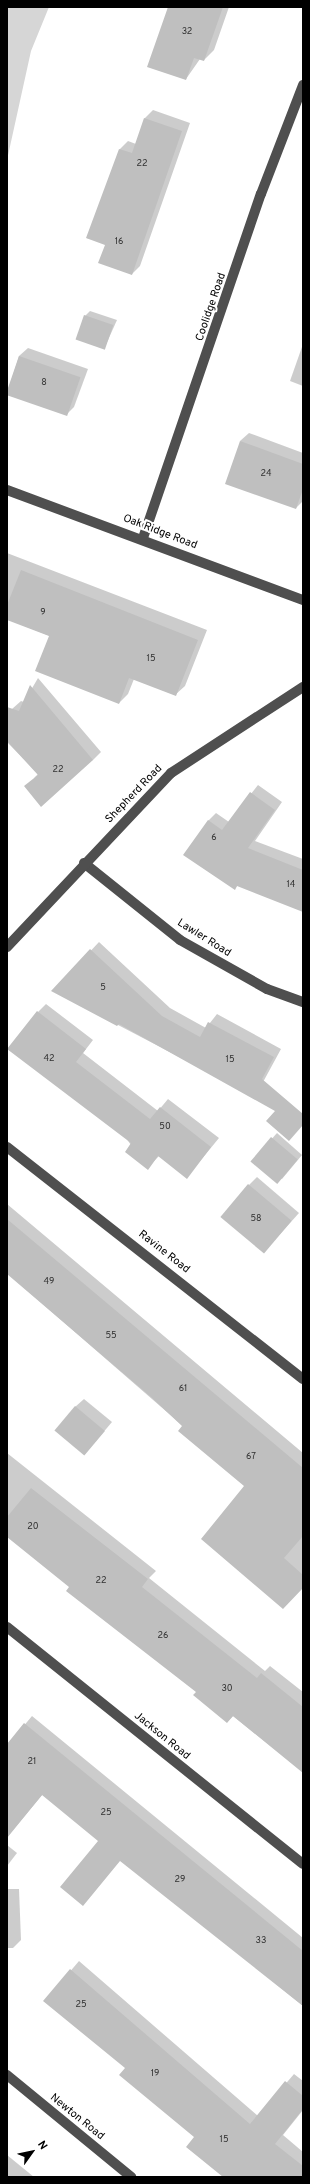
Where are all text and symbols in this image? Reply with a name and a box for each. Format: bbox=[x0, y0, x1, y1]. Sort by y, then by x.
house number: 32 bbox=[182, 27, 192, 37]
house number: 22 bbox=[136, 159, 148, 169]
house number: 16 bbox=[115, 237, 123, 247]
street label: Coolidge Road bbox=[193, 271, 229, 343]
house number: 8 bbox=[41, 378, 47, 388]
house number: 24 bbox=[260, 469, 272, 479]
street label: Oak Ridge Road bbox=[121, 512, 199, 552]
house number: 9 bbox=[40, 608, 46, 618]
house number: 15 bbox=[147, 654, 155, 664]
street label: Shepherd Road bbox=[103, 762, 165, 826]
house number: 22 bbox=[52, 765, 64, 775]
house number: 6 bbox=[211, 833, 217, 843]
house number: 14 bbox=[287, 880, 295, 890]
street label: Lawler Road bbox=[175, 916, 233, 960]
house number: 5 bbox=[100, 983, 106, 993]
house number: 42 bbox=[43, 1054, 55, 1064]
house number: 15 bbox=[226, 1055, 234, 1065]
house number: 50 bbox=[159, 1122, 171, 1132]
house number: 58 bbox=[250, 1214, 262, 1224]
street label: Ravine Road bbox=[136, 1228, 192, 1276]
house number: 49 bbox=[44, 1277, 54, 1287]
house number: 55 bbox=[105, 1331, 117, 1341]
house number: 61 bbox=[179, 1384, 187, 1394]
house number: 67 bbox=[246, 1452, 256, 1462]
house number: 20 bbox=[27, 1522, 39, 1532]
house number: 22 bbox=[95, 1576, 107, 1586]
house number: 26 bbox=[158, 1631, 168, 1641]
house number: 30 bbox=[221, 1684, 233, 1694]
street label: Jackson Road bbox=[131, 1709, 193, 1763]
house number: 21 bbox=[28, 1757, 36, 1767]
house number: 25 bbox=[100, 1808, 112, 1818]
house number: 29 bbox=[175, 1875, 185, 1885]
house number: 33 bbox=[256, 1936, 266, 1946]
house number: 25 bbox=[75, 2000, 87, 2010]
house number: 19 bbox=[151, 2069, 159, 2079]
street label: Newton Road bbox=[47, 2091, 107, 2143]
north arrow bbox=[12, 2132, 52, 2172]
house number: 15 bbox=[220, 2135, 228, 2145]
text: N bbox=[34, 2138, 50, 2153]

